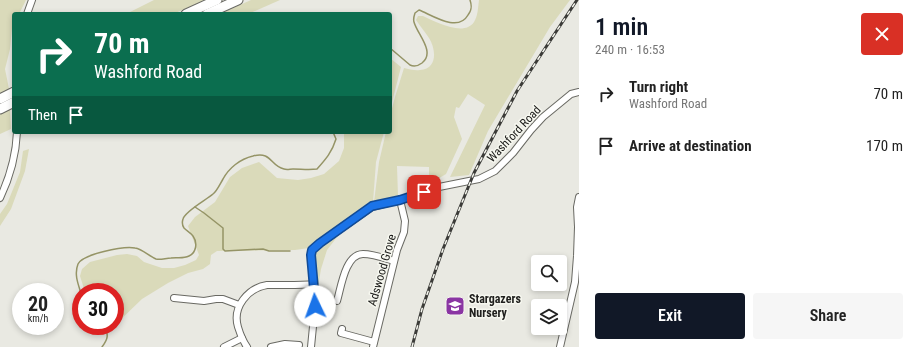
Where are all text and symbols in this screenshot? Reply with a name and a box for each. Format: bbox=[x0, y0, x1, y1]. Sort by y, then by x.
text: 1 min bbox=[595, 13, 648, 41]
button: close bbox=[861, 13, 903, 55]
text: 70 m bbox=[94, 27, 150, 60]
icon: right bbox=[28, 28, 80, 80]
text: 240 m · 16:53 bbox=[595, 42, 665, 57]
text: Washford Road bbox=[94, 61, 202, 82]
text: Turn right bbox=[629, 78, 688, 96]
icon: right bbox=[595, 83, 617, 105]
text: 70 m bbox=[873, 85, 903, 103]
text: Washford Road bbox=[629, 96, 707, 111]
street label: Washford Road bbox=[484, 103, 544, 165]
icon: arrive bbox=[65, 104, 87, 126]
text: Then bbox=[28, 106, 57, 124]
icon: arrive bbox=[595, 135, 617, 157]
text: Arrive at destination bbox=[629, 137, 752, 155]
text: 170 m bbox=[866, 137, 903, 155]
pin bbox=[407, 175, 441, 209]
icon: arrive bbox=[413, 181, 435, 203]
street label: Adswood Grove bbox=[365, 232, 399, 308]
map controls bbox=[531, 255, 567, 335]
button: search bbox=[531, 255, 567, 291]
speed limit sign: 30 bbox=[72, 283, 124, 335]
position arrow bbox=[294, 285, 336, 327]
text: 20 bbox=[28, 292, 48, 316]
place label: Stargazers Nursery bbox=[469, 292, 521, 320]
button: Exit bbox=[595, 293, 745, 339]
button: Share bbox=[753, 293, 903, 339]
school or university icon: Stargazers Nursery bbox=[444, 295, 466, 317]
button: layers bbox=[531, 299, 567, 335]
text: km/h bbox=[28, 313, 48, 324]

